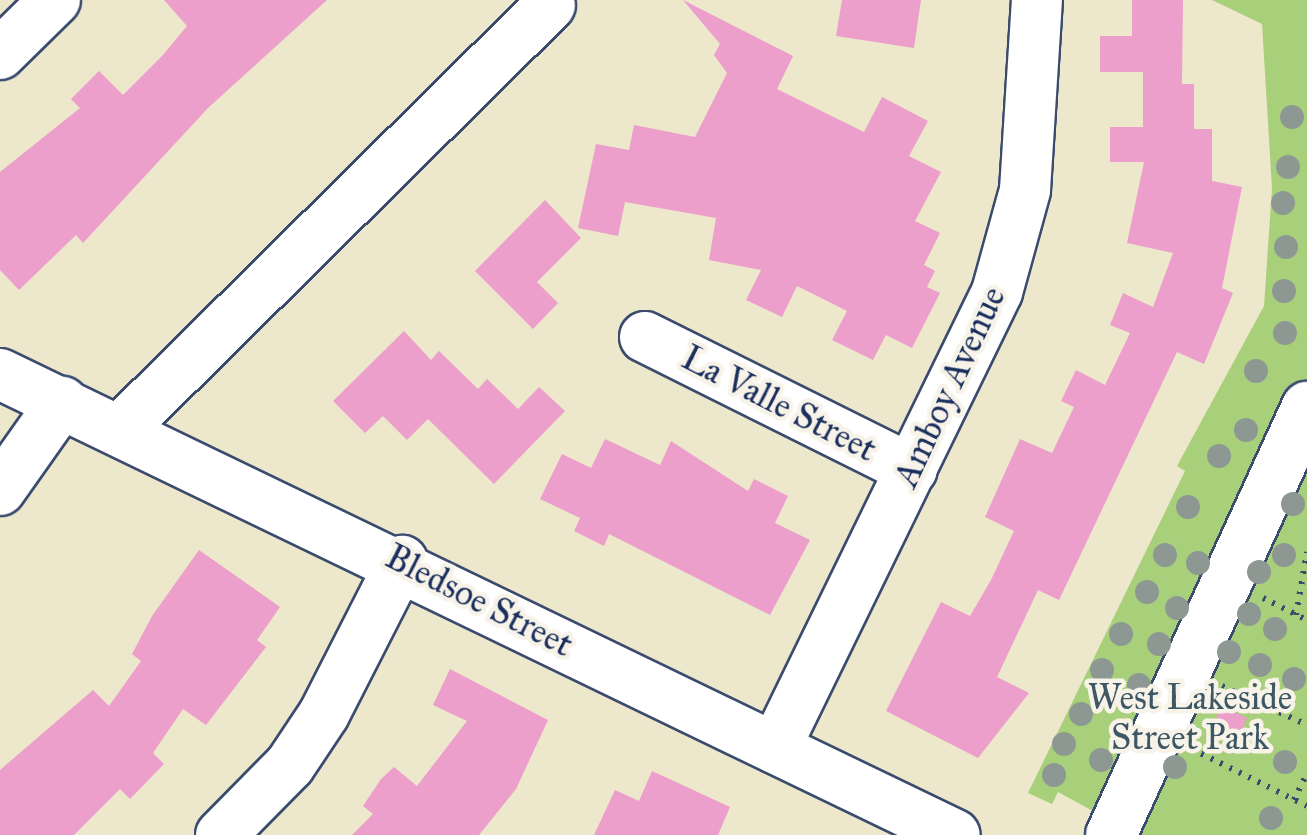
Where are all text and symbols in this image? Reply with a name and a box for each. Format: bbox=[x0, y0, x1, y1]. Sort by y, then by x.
street label: Amboy Avenue bbox=[885, 280, 1015, 494]
street label: La Valle Street bbox=[675, 337, 883, 471]
street label: Bledsoe Street bbox=[378, 536, 580, 666]
park label: West Lakeside Street Park bbox=[1088, 677, 1292, 759]

